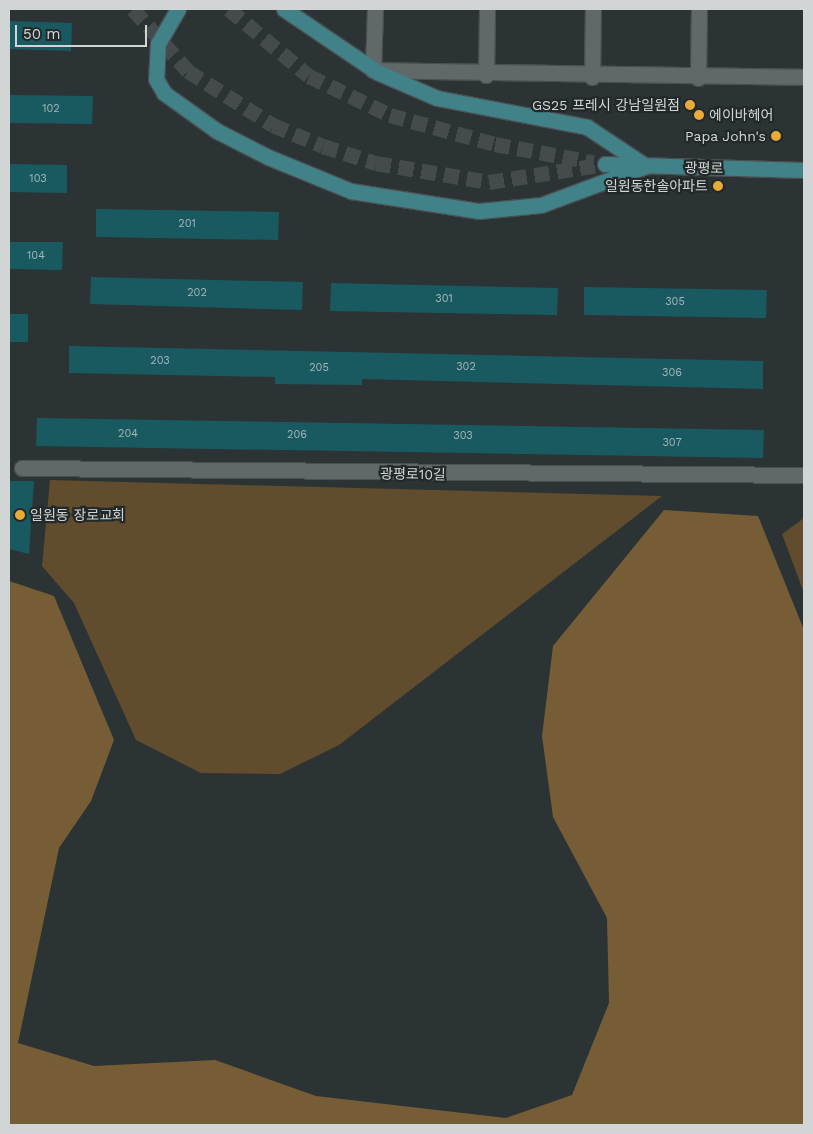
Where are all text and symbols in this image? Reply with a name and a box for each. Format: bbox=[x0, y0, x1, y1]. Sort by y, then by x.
scale bar bbox=[18, 15, 150, 47]
text: 50 m bbox=[23, 25, 60, 43]
place label: GS25 프레시 강남일원점 bbox=[532, 97, 680, 113]
marker: GS25 프레시 강남일원점 bbox=[684, 99, 696, 111]
house number: 102 bbox=[42, 102, 60, 116]
place label: 에이바헤어 bbox=[709, 107, 773, 123]
marker: 에이바헤어 bbox=[693, 109, 705, 121]
place label: Papa John's bbox=[684, 128, 766, 144]
marker: Papa John's bbox=[770, 130, 782, 142]
street label: 광평로 bbox=[685, 159, 723, 177]
house number: 103 bbox=[29, 172, 47, 186]
place label: 일원동한솔아파트 bbox=[605, 178, 708, 194]
marker: 일원동한솔아파트 bbox=[712, 180, 724, 192]
house number: 201 bbox=[178, 217, 196, 231]
house number: 104 bbox=[27, 249, 45, 263]
house number: 202 bbox=[187, 286, 207, 300]
house number: 301 bbox=[435, 292, 453, 306]
house number: 305 bbox=[665, 295, 685, 309]
house number: 203 bbox=[150, 354, 170, 368]
house number: 302 bbox=[456, 360, 476, 374]
house number: 205 bbox=[309, 361, 329, 375]
house number: 306 bbox=[662, 366, 682, 380]
house number: 204 bbox=[118, 427, 138, 441]
house number: 206 bbox=[287, 428, 307, 442]
house number: 303 bbox=[453, 429, 473, 443]
house number: 307 bbox=[662, 436, 682, 450]
street label: 광평로10길 bbox=[380, 465, 446, 483]
place label: 일원동 장로교회 bbox=[30, 507, 125, 523]
marker: 일원동 장로교회 bbox=[14, 509, 26, 521]

